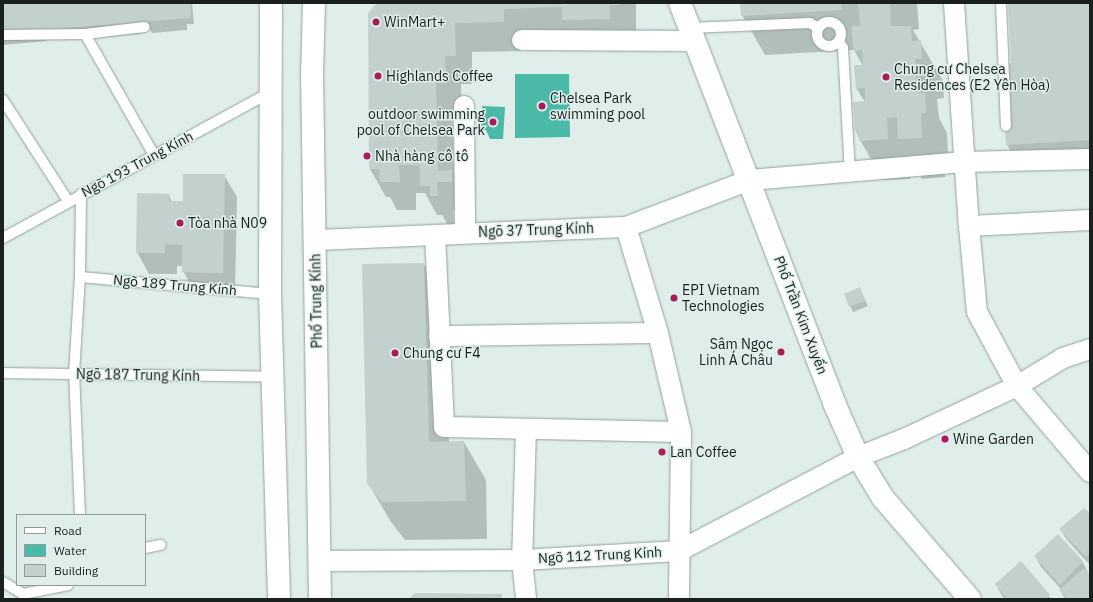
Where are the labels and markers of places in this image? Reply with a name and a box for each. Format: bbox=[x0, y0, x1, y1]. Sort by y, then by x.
place label: WinMart+ bbox=[384, 14, 445, 30]
marker: WinMart+ bbox=[371, 17, 381, 27]
place label: Chung cư Chelsea Residences (E2 Yên Hòa) bbox=[894, 61, 1050, 94]
place label: Highlands Coffee bbox=[386, 68, 493, 84]
marker: Highlands Coffee bbox=[373, 71, 383, 81]
marker: Chung cư Chelsea Residences (E2 Yên Hòa) bbox=[881, 72, 891, 82]
place label: Chelsea Park swimming pool bbox=[550, 90, 645, 122]
marker: Chelsea Park swimming pool bbox=[537, 101, 547, 111]
place label: outdoor swimming pool of Chelsea Park bbox=[357, 106, 485, 138]
marker: outdoor swimming pool of Chelsea Park bbox=[488, 117, 498, 127]
place label: Nhà hàng cô tô bbox=[375, 148, 469, 164]
marker: Nhà hàng cô tô bbox=[362, 151, 372, 161]
place label: Tòa nhà N09 bbox=[188, 215, 267, 231]
marker: Tòa nhà N09 bbox=[175, 218, 185, 228]
place label: EPI Vietnam Technologies bbox=[682, 282, 765, 314]
marker: EPI Vietnam Technologies bbox=[669, 293, 679, 303]
place label: Sâm Ngọc Linh Á Châu bbox=[699, 336, 773, 368]
place label: Chung cư F4 bbox=[403, 345, 481, 361]
marker: Sâm Ngọc Linh Á Châu bbox=[776, 347, 786, 357]
marker: Chung cư F4 bbox=[390, 348, 400, 358]
place label: Wine Garden bbox=[953, 431, 1034, 447]
marker: Wine Garden bbox=[940, 434, 950, 444]
place label: Lan Coffee bbox=[670, 444, 737, 460]
marker: Lan Coffee bbox=[657, 447, 667, 457]

